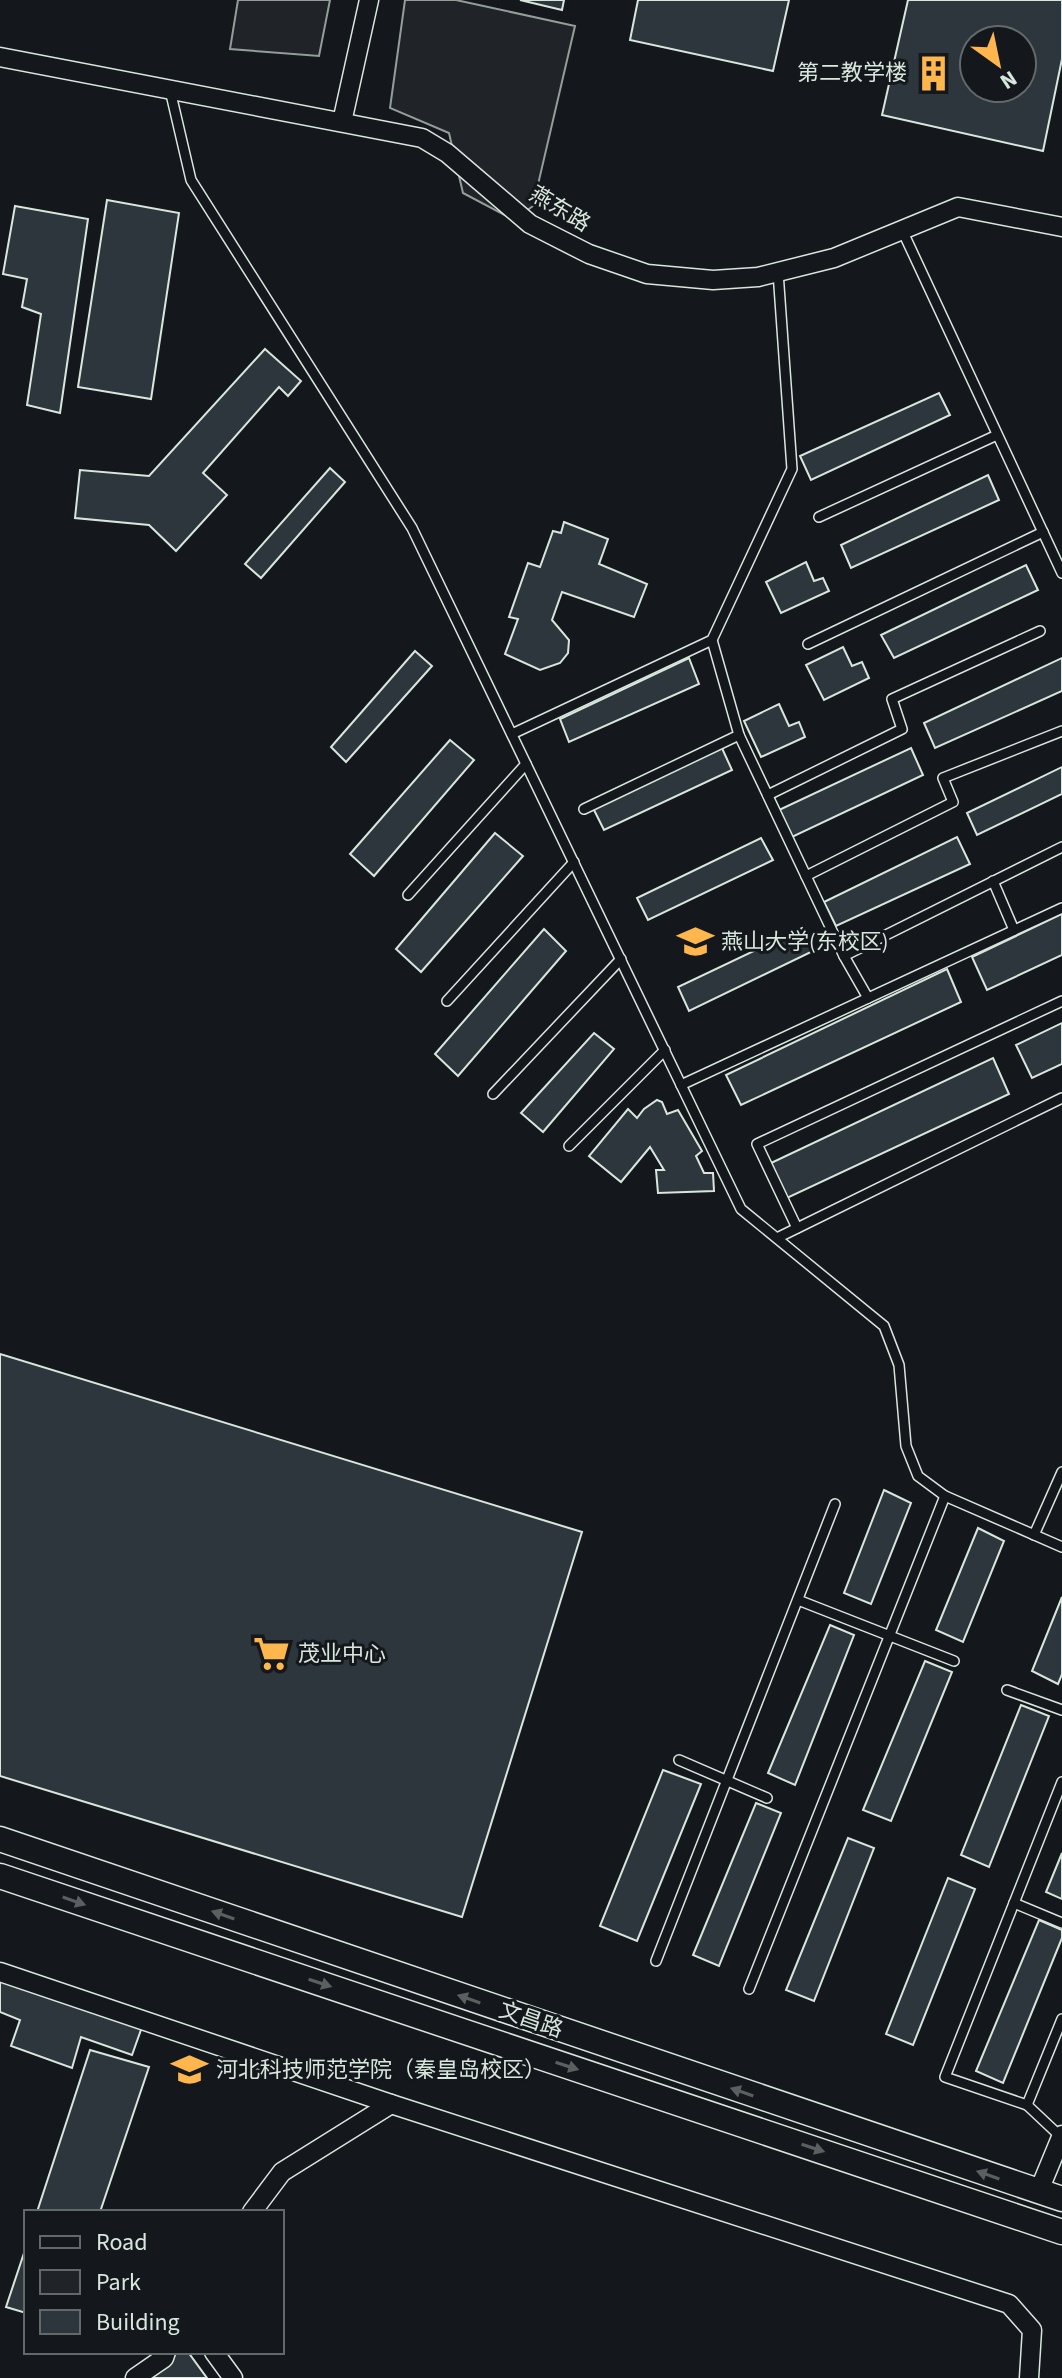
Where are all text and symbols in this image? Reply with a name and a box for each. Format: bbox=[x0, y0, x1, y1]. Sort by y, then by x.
north arrow bbox=[958, 24, 1038, 104]
building icon: 第二教学楼 bbox=[914, 54, 952, 92]
place label: 第二教学楼 bbox=[797, 57, 907, 89]
text: N bbox=[993, 63, 1023, 97]
street label: 燕东路 bbox=[523, 178, 597, 240]
school or university icon: 燕山大学(东校区) bbox=[676, 923, 714, 961]
place label: 燕山大学(东校区) bbox=[721, 926, 888, 958]
supermarket icon: 茂业中心 bbox=[253, 1635, 291, 1673]
place label: 茂业中心 bbox=[298, 1638, 386, 1670]
one-way arrow bbox=[62, 1895, 86, 1907]
one-way arrow bbox=[211, 1909, 235, 1921]
one-way arrow bbox=[309, 1978, 333, 1990]
one-way arrow bbox=[457, 1992, 481, 2004]
street label: 文昌路 bbox=[495, 1994, 567, 2046]
school or university icon: 河北科技师范学院（秦皇岛校区） bbox=[171, 2051, 209, 2089]
place label: 河北科技师范学院（秦皇岛校区） bbox=[216, 2054, 546, 2086]
one-way arrow bbox=[555, 2060, 579, 2072]
one-way arrow bbox=[729, 2085, 753, 2097]
one-way arrow bbox=[802, 2143, 826, 2155]
one-way arrow bbox=[976, 2169, 1000, 2181]
legend bbox=[24, 2210, 284, 2354]
text: Road bbox=[96, 2225, 148, 2260]
text: Park bbox=[96, 2265, 141, 2300]
text: Building bbox=[96, 2305, 180, 2340]

